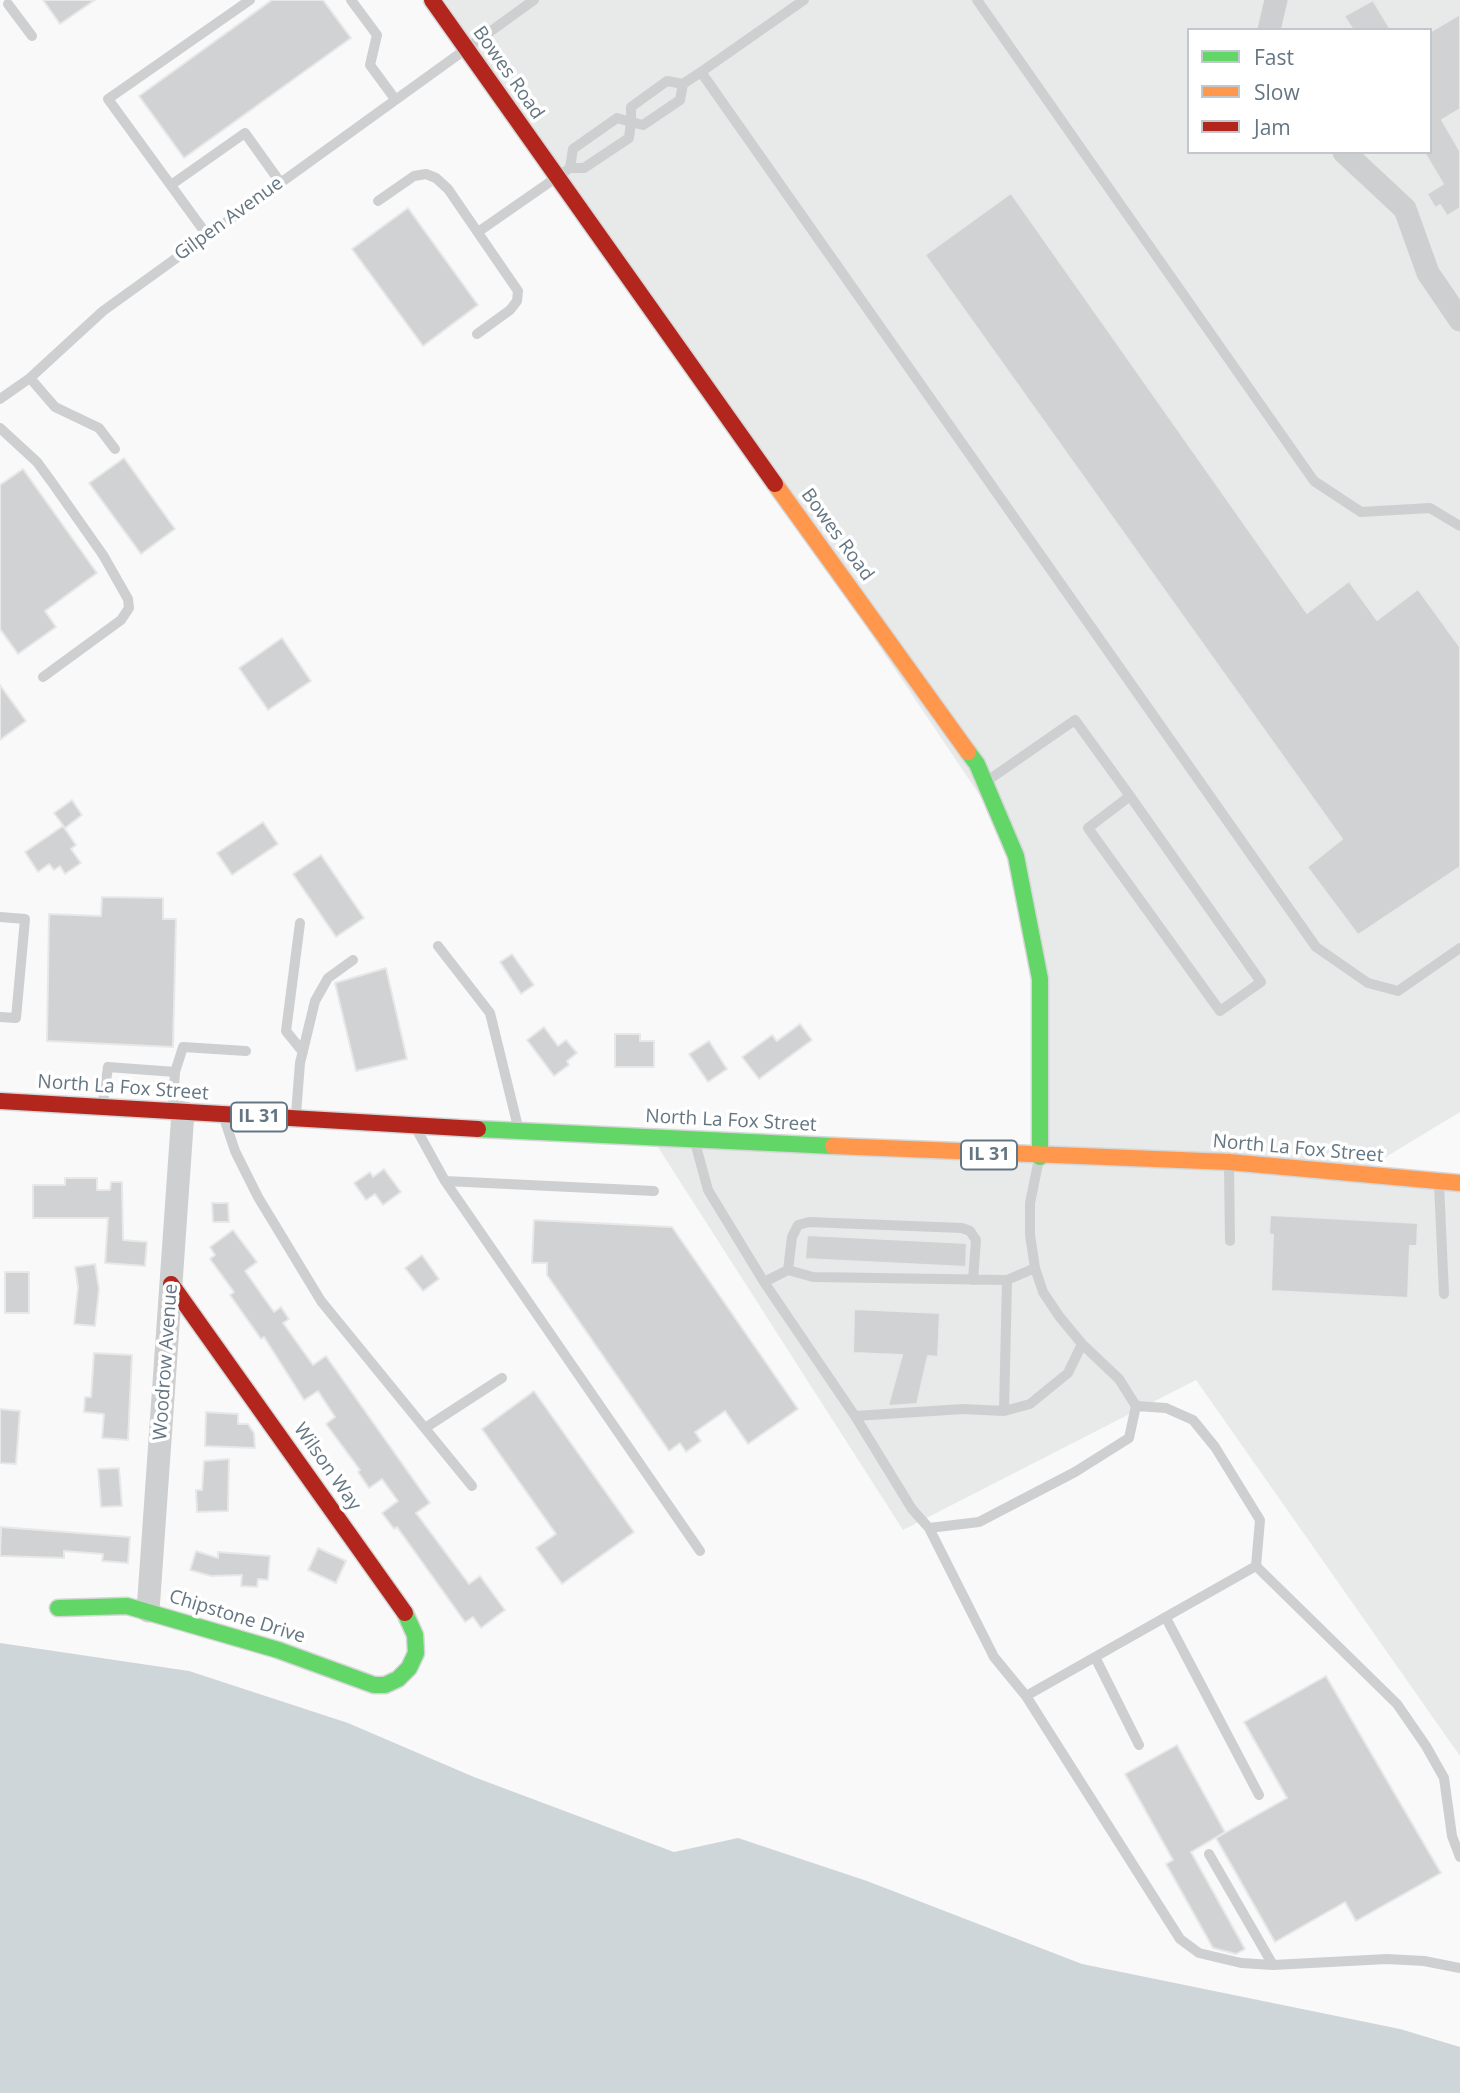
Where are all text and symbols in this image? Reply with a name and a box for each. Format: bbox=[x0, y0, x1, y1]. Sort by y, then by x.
street label: Bowes Road bbox=[468, 22, 548, 124]
legend bbox=[1187, 28, 1432, 154]
text: Fast bbox=[1254, 43, 1294, 71]
text: Slow bbox=[1254, 78, 1300, 106]
text: Jam bbox=[1254, 113, 1291, 141]
street label: Gilpen Avenue bbox=[170, 172, 288, 266]
street label: Bowes Road bbox=[796, 484, 878, 586]
street label: North La Fox Street bbox=[37, 1071, 209, 1105]
road number: IL 31 bbox=[231, 1102, 287, 1132]
street label: North La Fox Street bbox=[645, 1105, 817, 1137]
street label: North La Fox Street bbox=[1212, 1130, 1384, 1168]
road number: IL 31 bbox=[961, 1140, 1017, 1170]
street label: Woodrow Avenue bbox=[149, 1283, 183, 1441]
street label: Wilson Way bbox=[288, 1419, 366, 1515]
street label: Chipstone Drive bbox=[166, 1585, 308, 1649]

